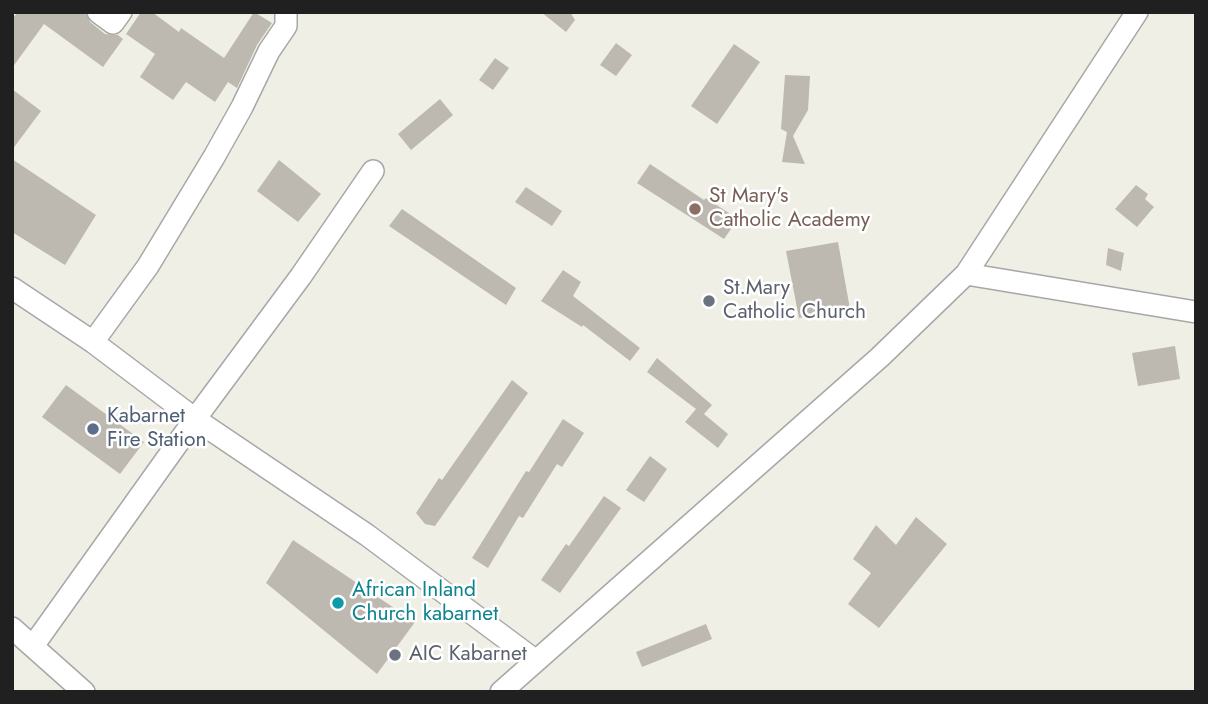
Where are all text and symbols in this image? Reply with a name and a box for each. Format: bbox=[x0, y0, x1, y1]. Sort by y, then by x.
place label: St Mary's Catholic Academy bbox=[709, 184, 870, 234]
marker: St Mary's Catholic Academy bbox=[687, 201, 703, 217]
place label: St.Mary Catholic Church bbox=[723, 276, 866, 326]
marker: St.Mary Catholic Church bbox=[701, 293, 717, 309]
place label: Kabarnet Fire Station bbox=[107, 404, 207, 454]
marker: Kabarnet Fire Station bbox=[85, 421, 101, 437]
place label: African Inland Church kabarnet bbox=[352, 578, 498, 628]
marker: African Inland Church kabarnet bbox=[330, 595, 346, 611]
place label: AIC Kabarnet bbox=[409, 642, 527, 668]
marker: AIC Kabarnet bbox=[387, 647, 403, 663]

